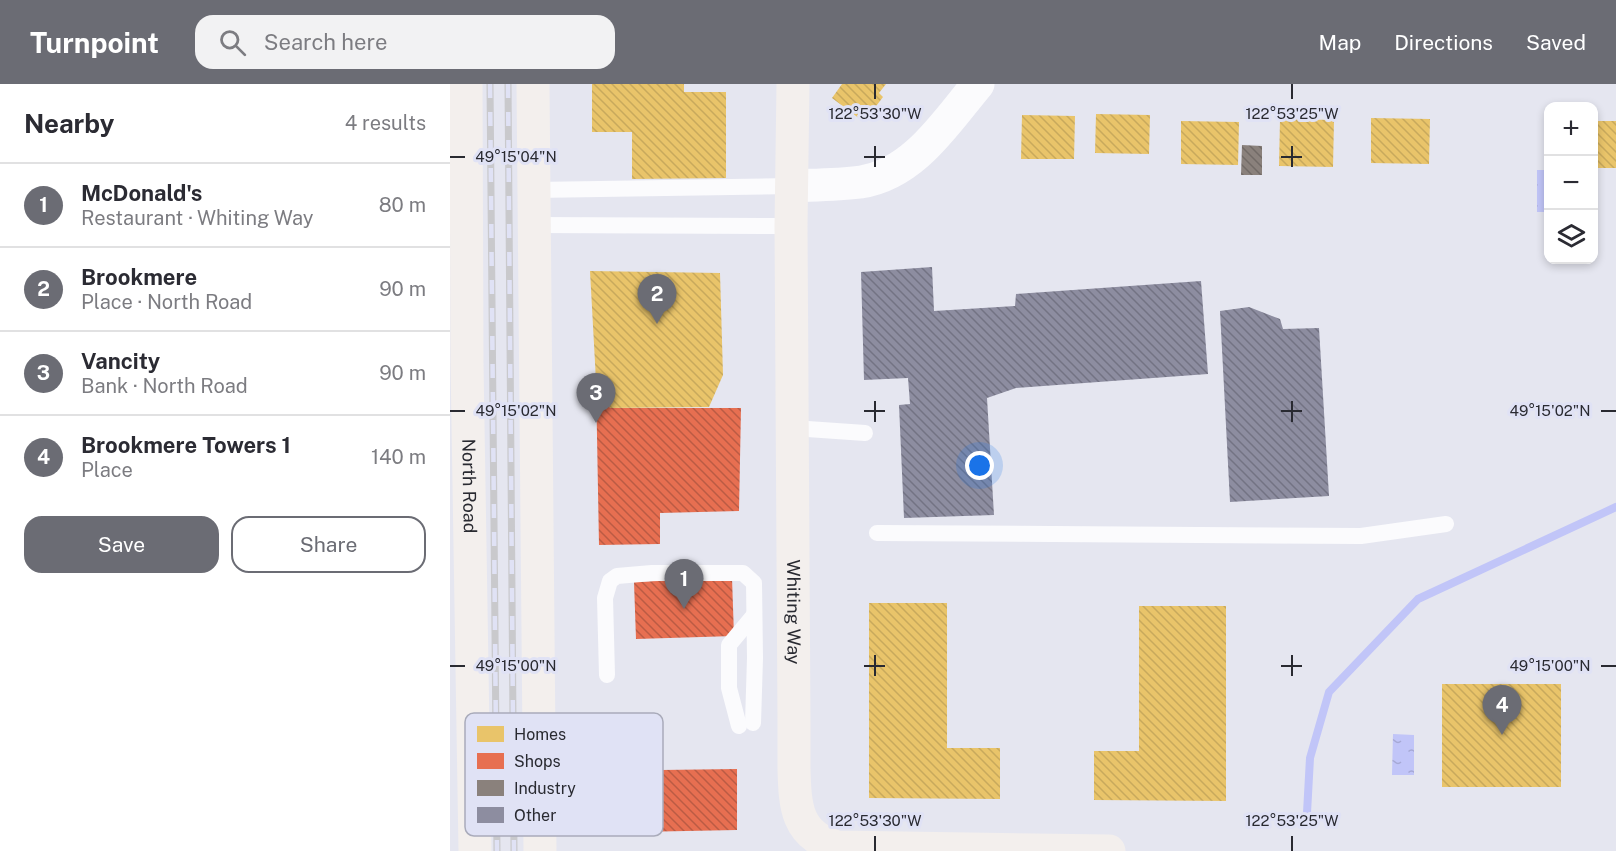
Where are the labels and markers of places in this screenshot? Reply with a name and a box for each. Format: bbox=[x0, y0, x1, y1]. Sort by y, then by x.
pin: 2 bbox=[638, 274, 676, 324]
pin: 3 bbox=[576, 374, 616, 423]
pin: 1 bbox=[664, 560, 704, 609]
pin: 4 bbox=[1482, 686, 1522, 735]

